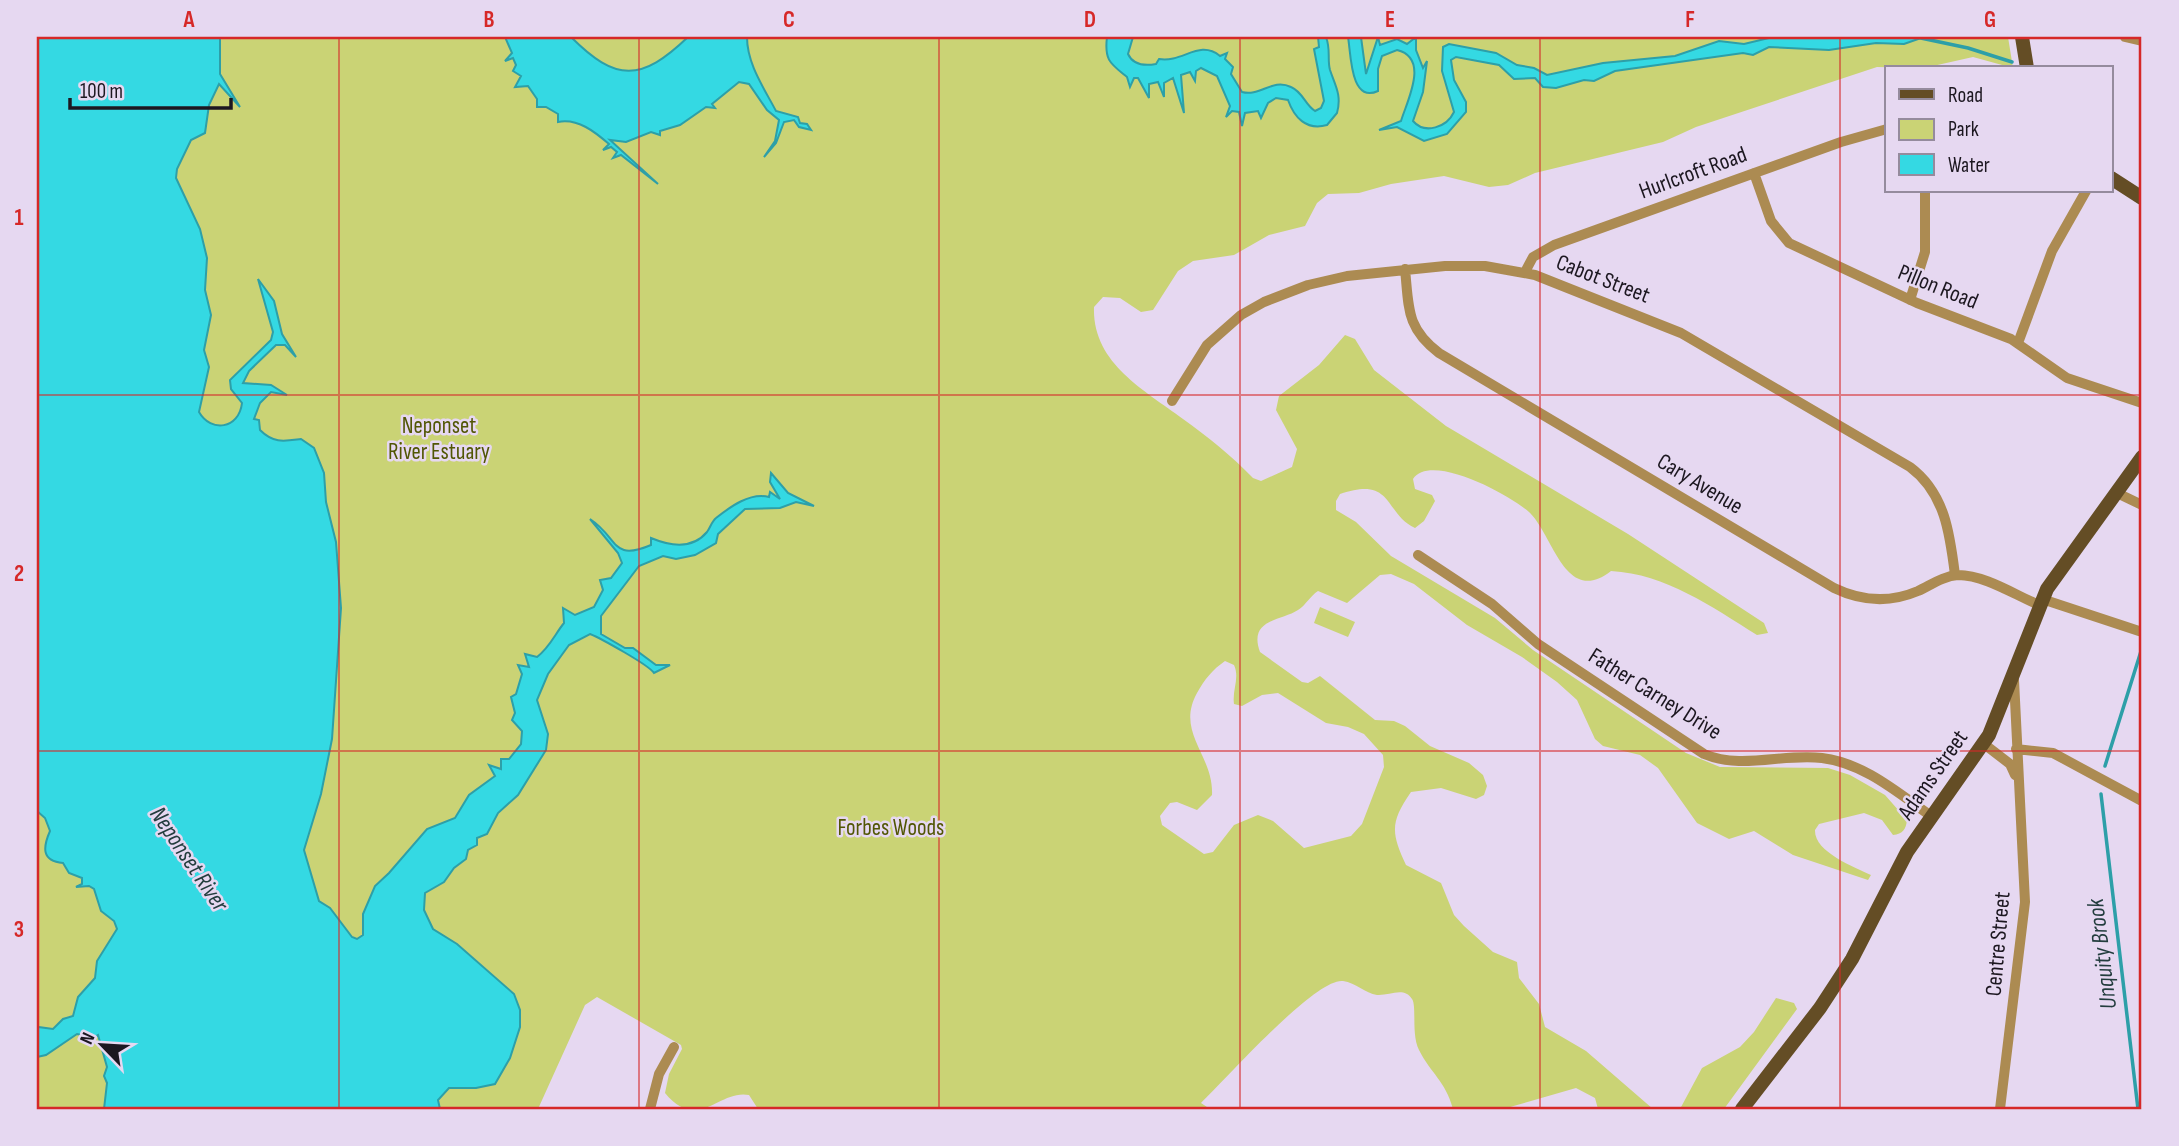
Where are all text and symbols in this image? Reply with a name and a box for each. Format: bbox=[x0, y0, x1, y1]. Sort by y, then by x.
text: A bbox=[183, 6, 196, 34]
text: B bbox=[484, 6, 495, 34]
text: C bbox=[783, 6, 795, 34]
text: D bbox=[1084, 6, 1096, 34]
text: E bbox=[1385, 6, 1395, 34]
text: F bbox=[1685, 6, 1695, 34]
text: G bbox=[1984, 6, 1996, 34]
scale bar bbox=[70, 66, 231, 110]
legend bbox=[1885, 66, 2112, 192]
text: 100 m bbox=[80, 79, 123, 104]
text: Road bbox=[1948, 83, 1983, 108]
text: Park bbox=[1948, 117, 1979, 142]
street label: Hurlcroft Road bbox=[1635, 141, 1751, 205]
text: Water bbox=[1948, 153, 1990, 178]
text: 1 bbox=[14, 204, 24, 232]
street label: Cabot Street bbox=[1552, 248, 1654, 310]
street label: Pillon Road bbox=[1894, 258, 1982, 316]
park label: Neponset River Estuary bbox=[388, 412, 490, 466]
street label: Cary Avenue bbox=[1652, 447, 1748, 521]
text: 2 bbox=[14, 560, 24, 588]
street label: Father Carney Drive bbox=[1583, 642, 1727, 746]
street label: Adams Street bbox=[1891, 725, 1974, 826]
water label: Neponset River bbox=[143, 801, 235, 918]
park label: Forbes Woods bbox=[838, 814, 944, 842]
street label: Centre Street bbox=[1979, 891, 2017, 997]
water label: Unquity Brook bbox=[2081, 896, 2123, 1011]
text: 3 bbox=[14, 916, 24, 944]
north arrow bbox=[66, 1010, 136, 1080]
text: N bbox=[75, 1029, 101, 1048]

